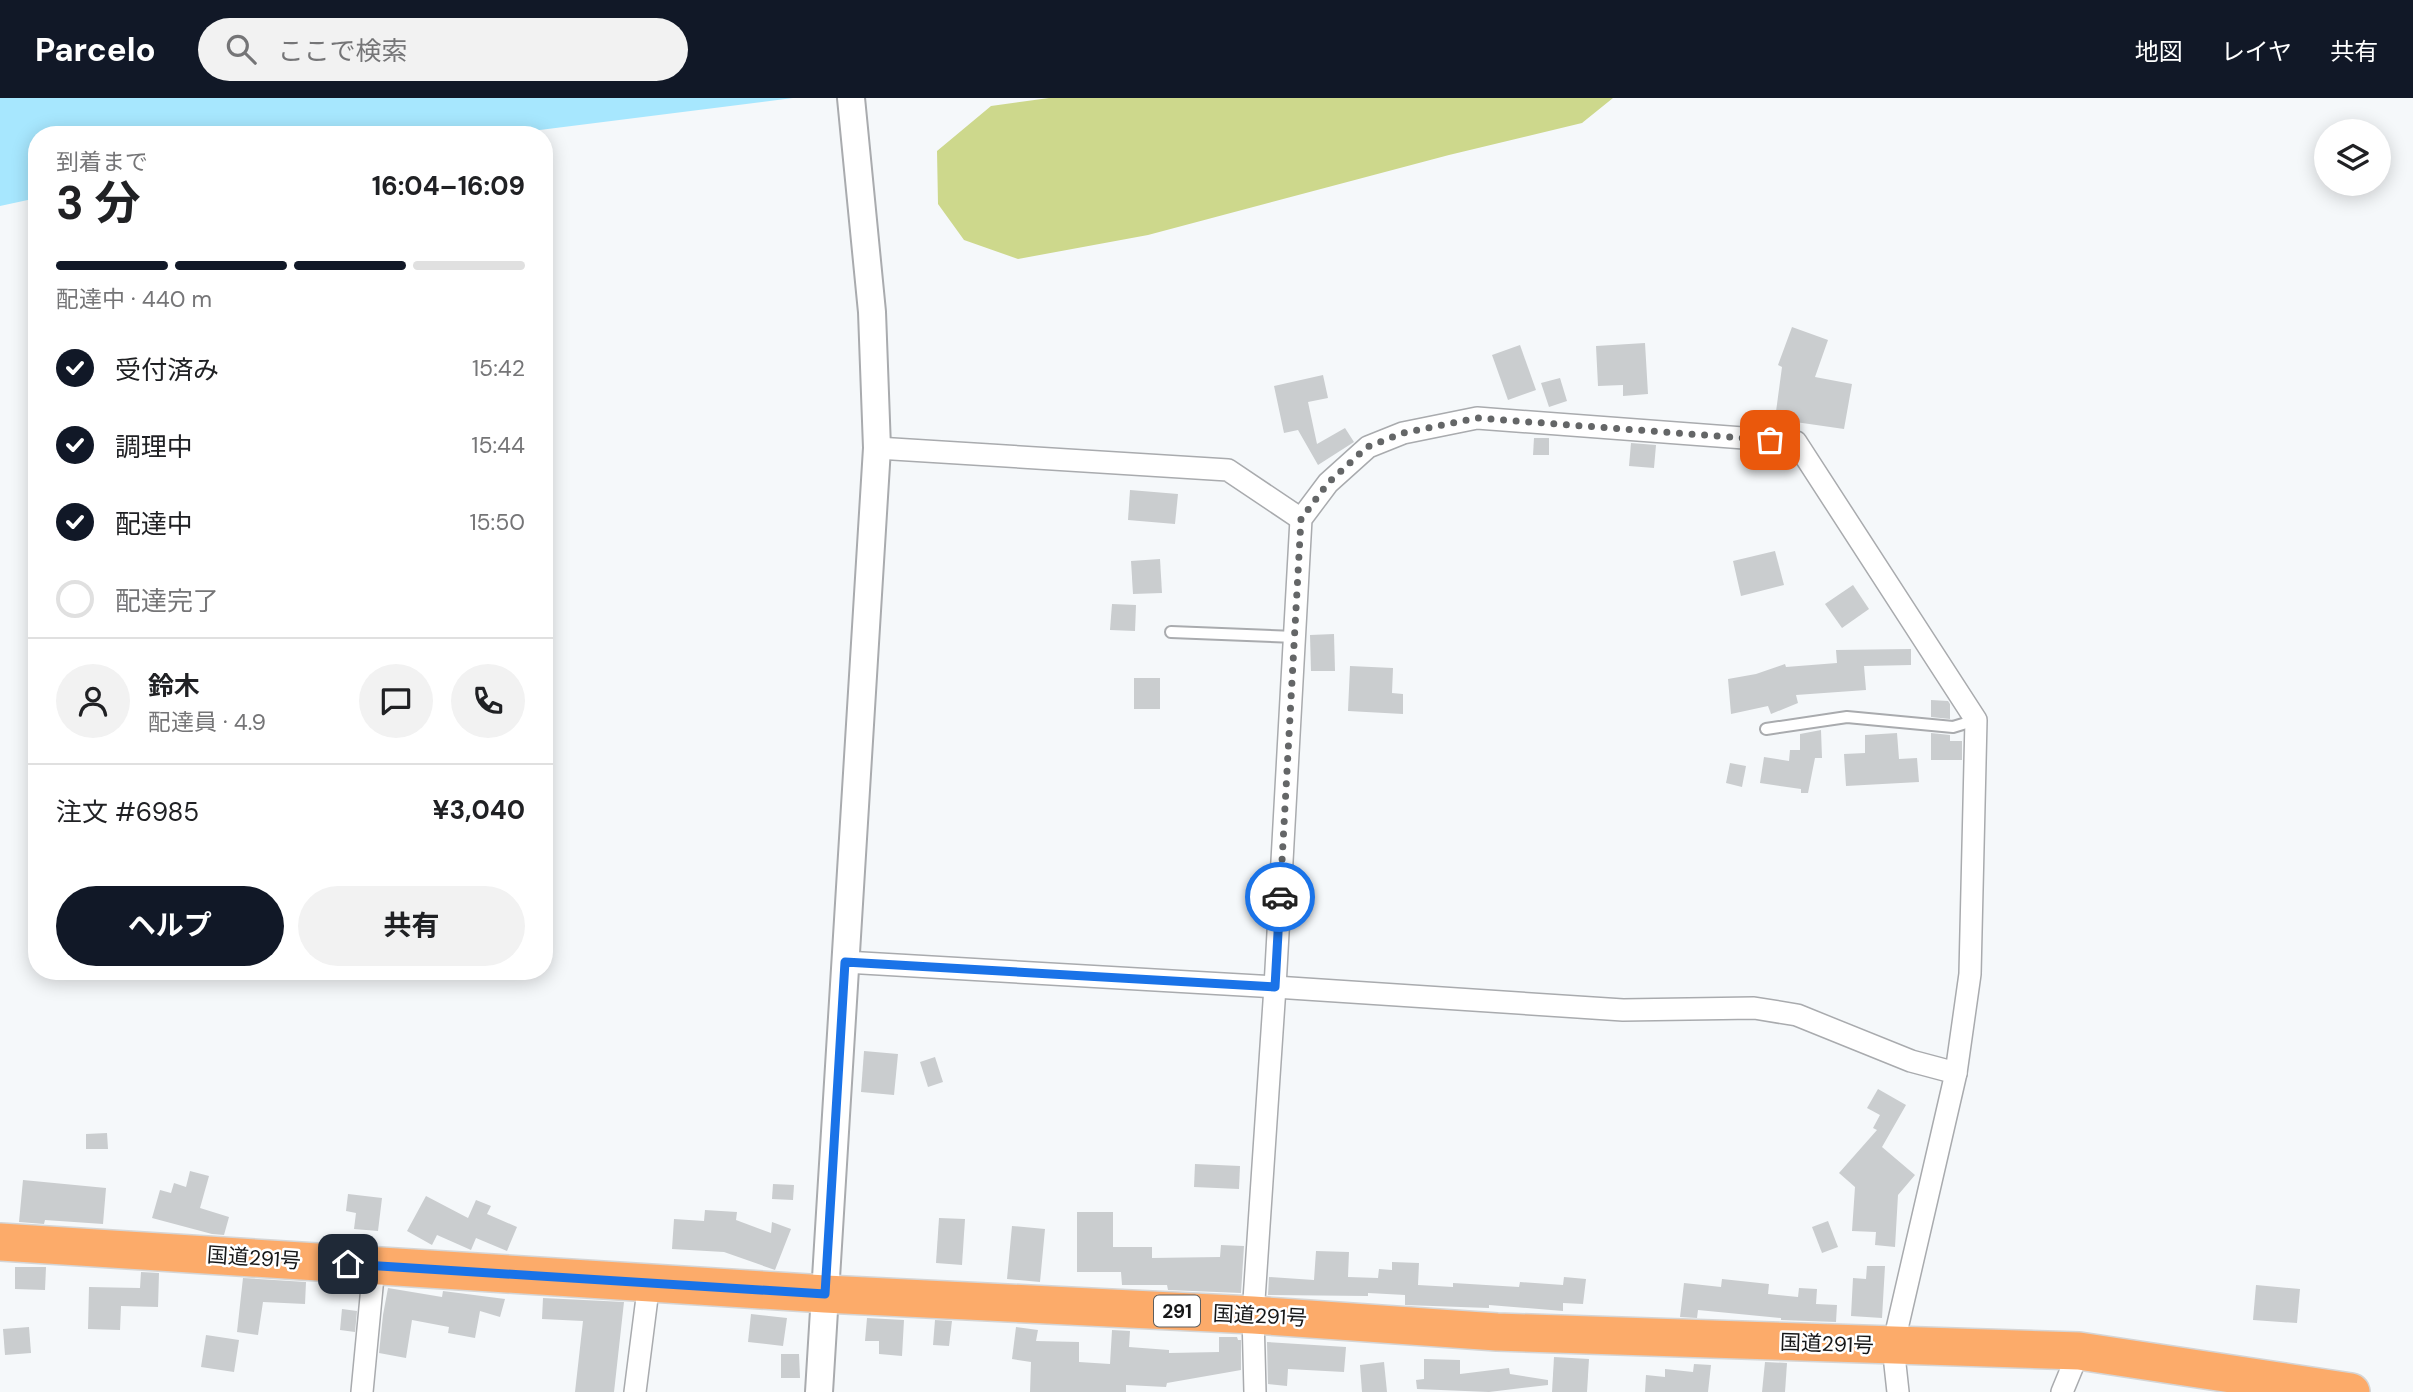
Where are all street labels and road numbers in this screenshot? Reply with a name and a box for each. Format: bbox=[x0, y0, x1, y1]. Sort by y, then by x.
street label: 国道291号 bbox=[206, 1241, 302, 1275]
road number: 291 bbox=[1154, 1296, 1200, 1326]
street label: 国道291号 bbox=[1212, 1300, 1308, 1332]
street label: 国道291号 bbox=[1779, 1328, 1875, 1360]

